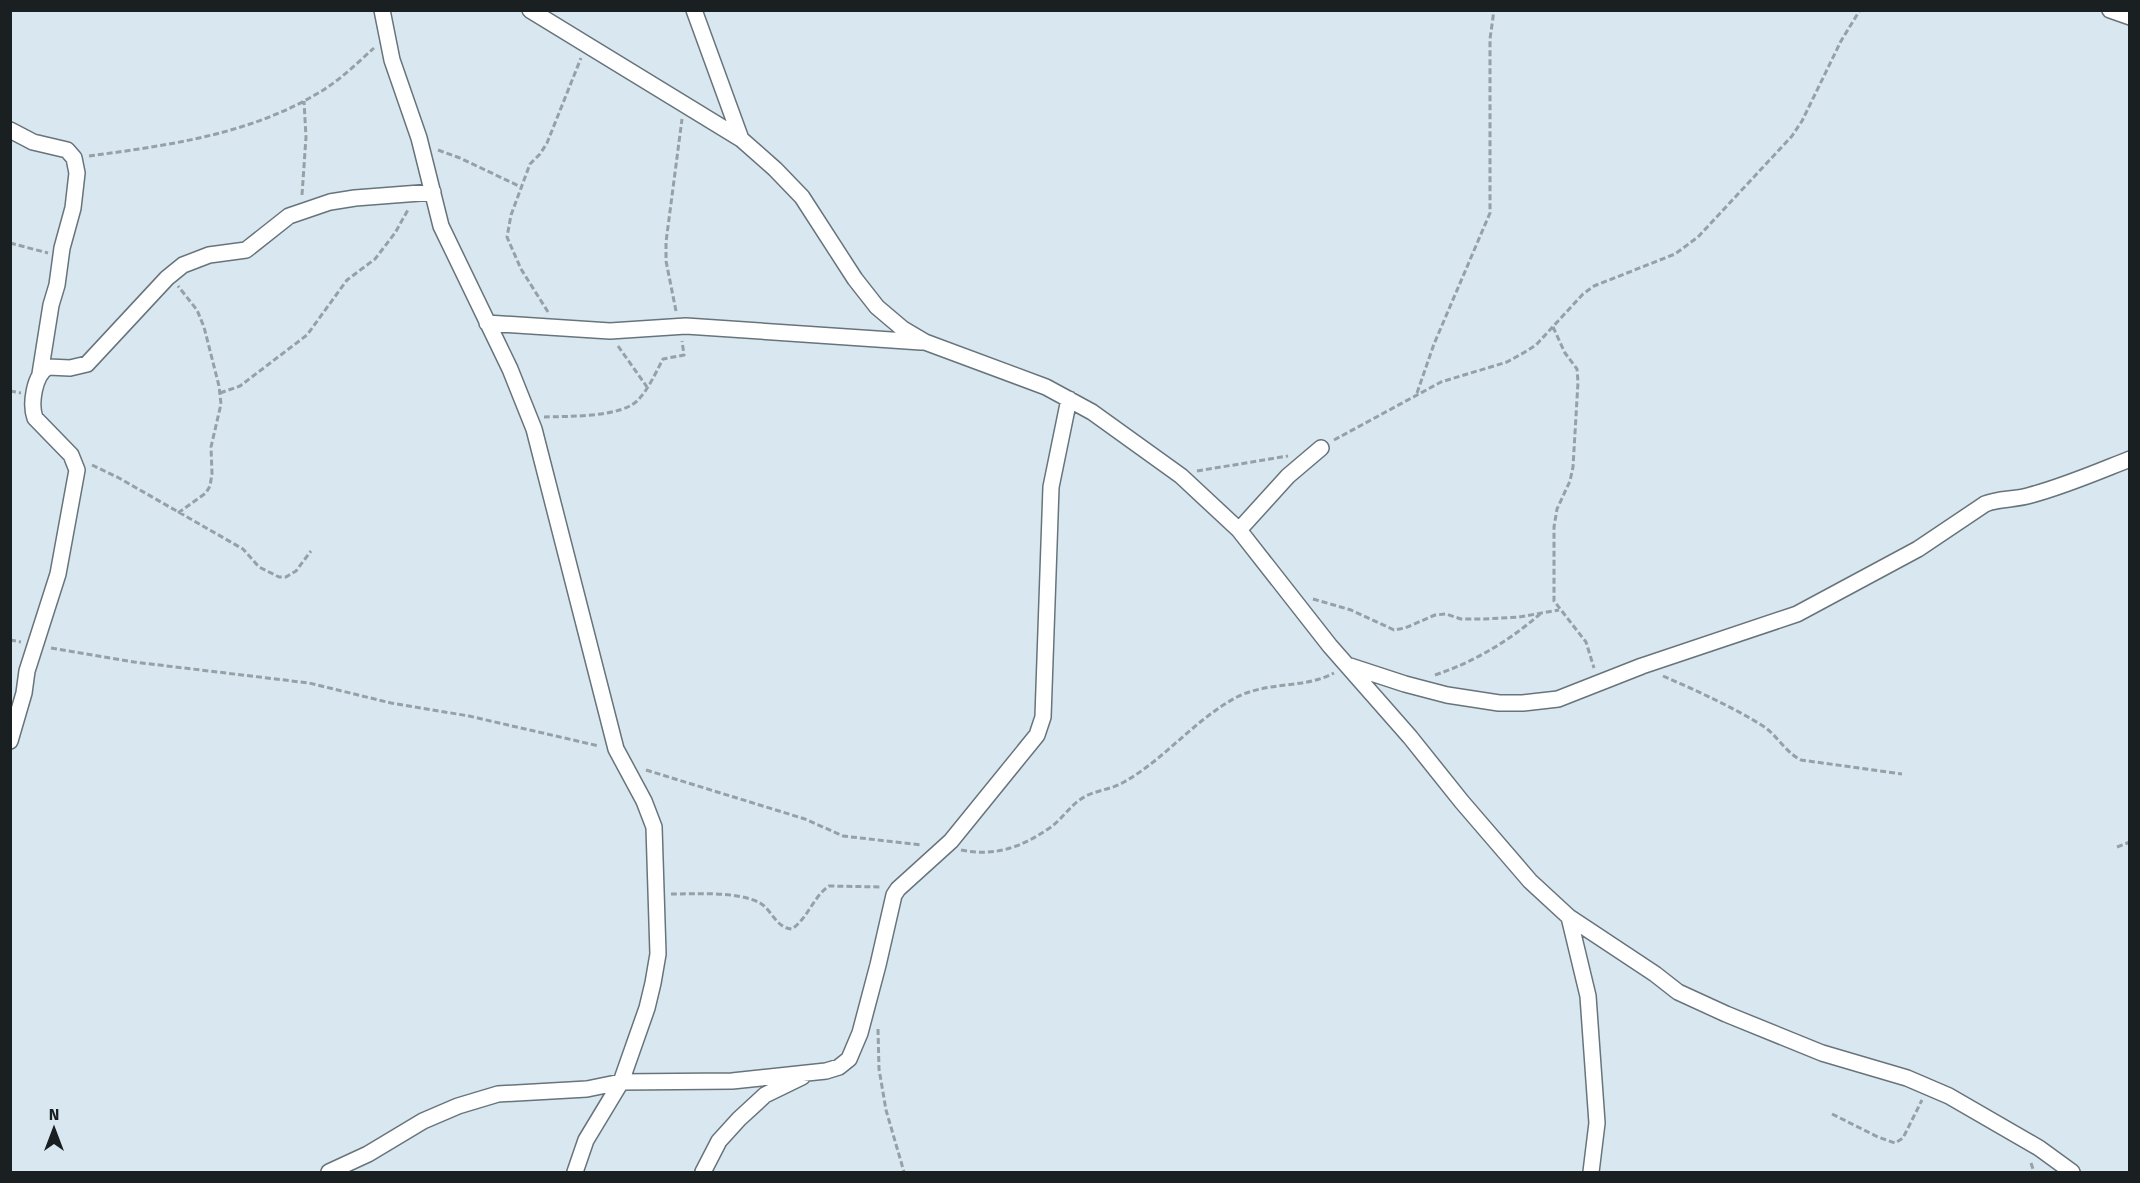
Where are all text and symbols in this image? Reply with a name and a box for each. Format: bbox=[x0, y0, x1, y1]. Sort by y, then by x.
north arrow bbox=[24, 1099, 84, 1159]
text: N bbox=[49, 1105, 59, 1124]

